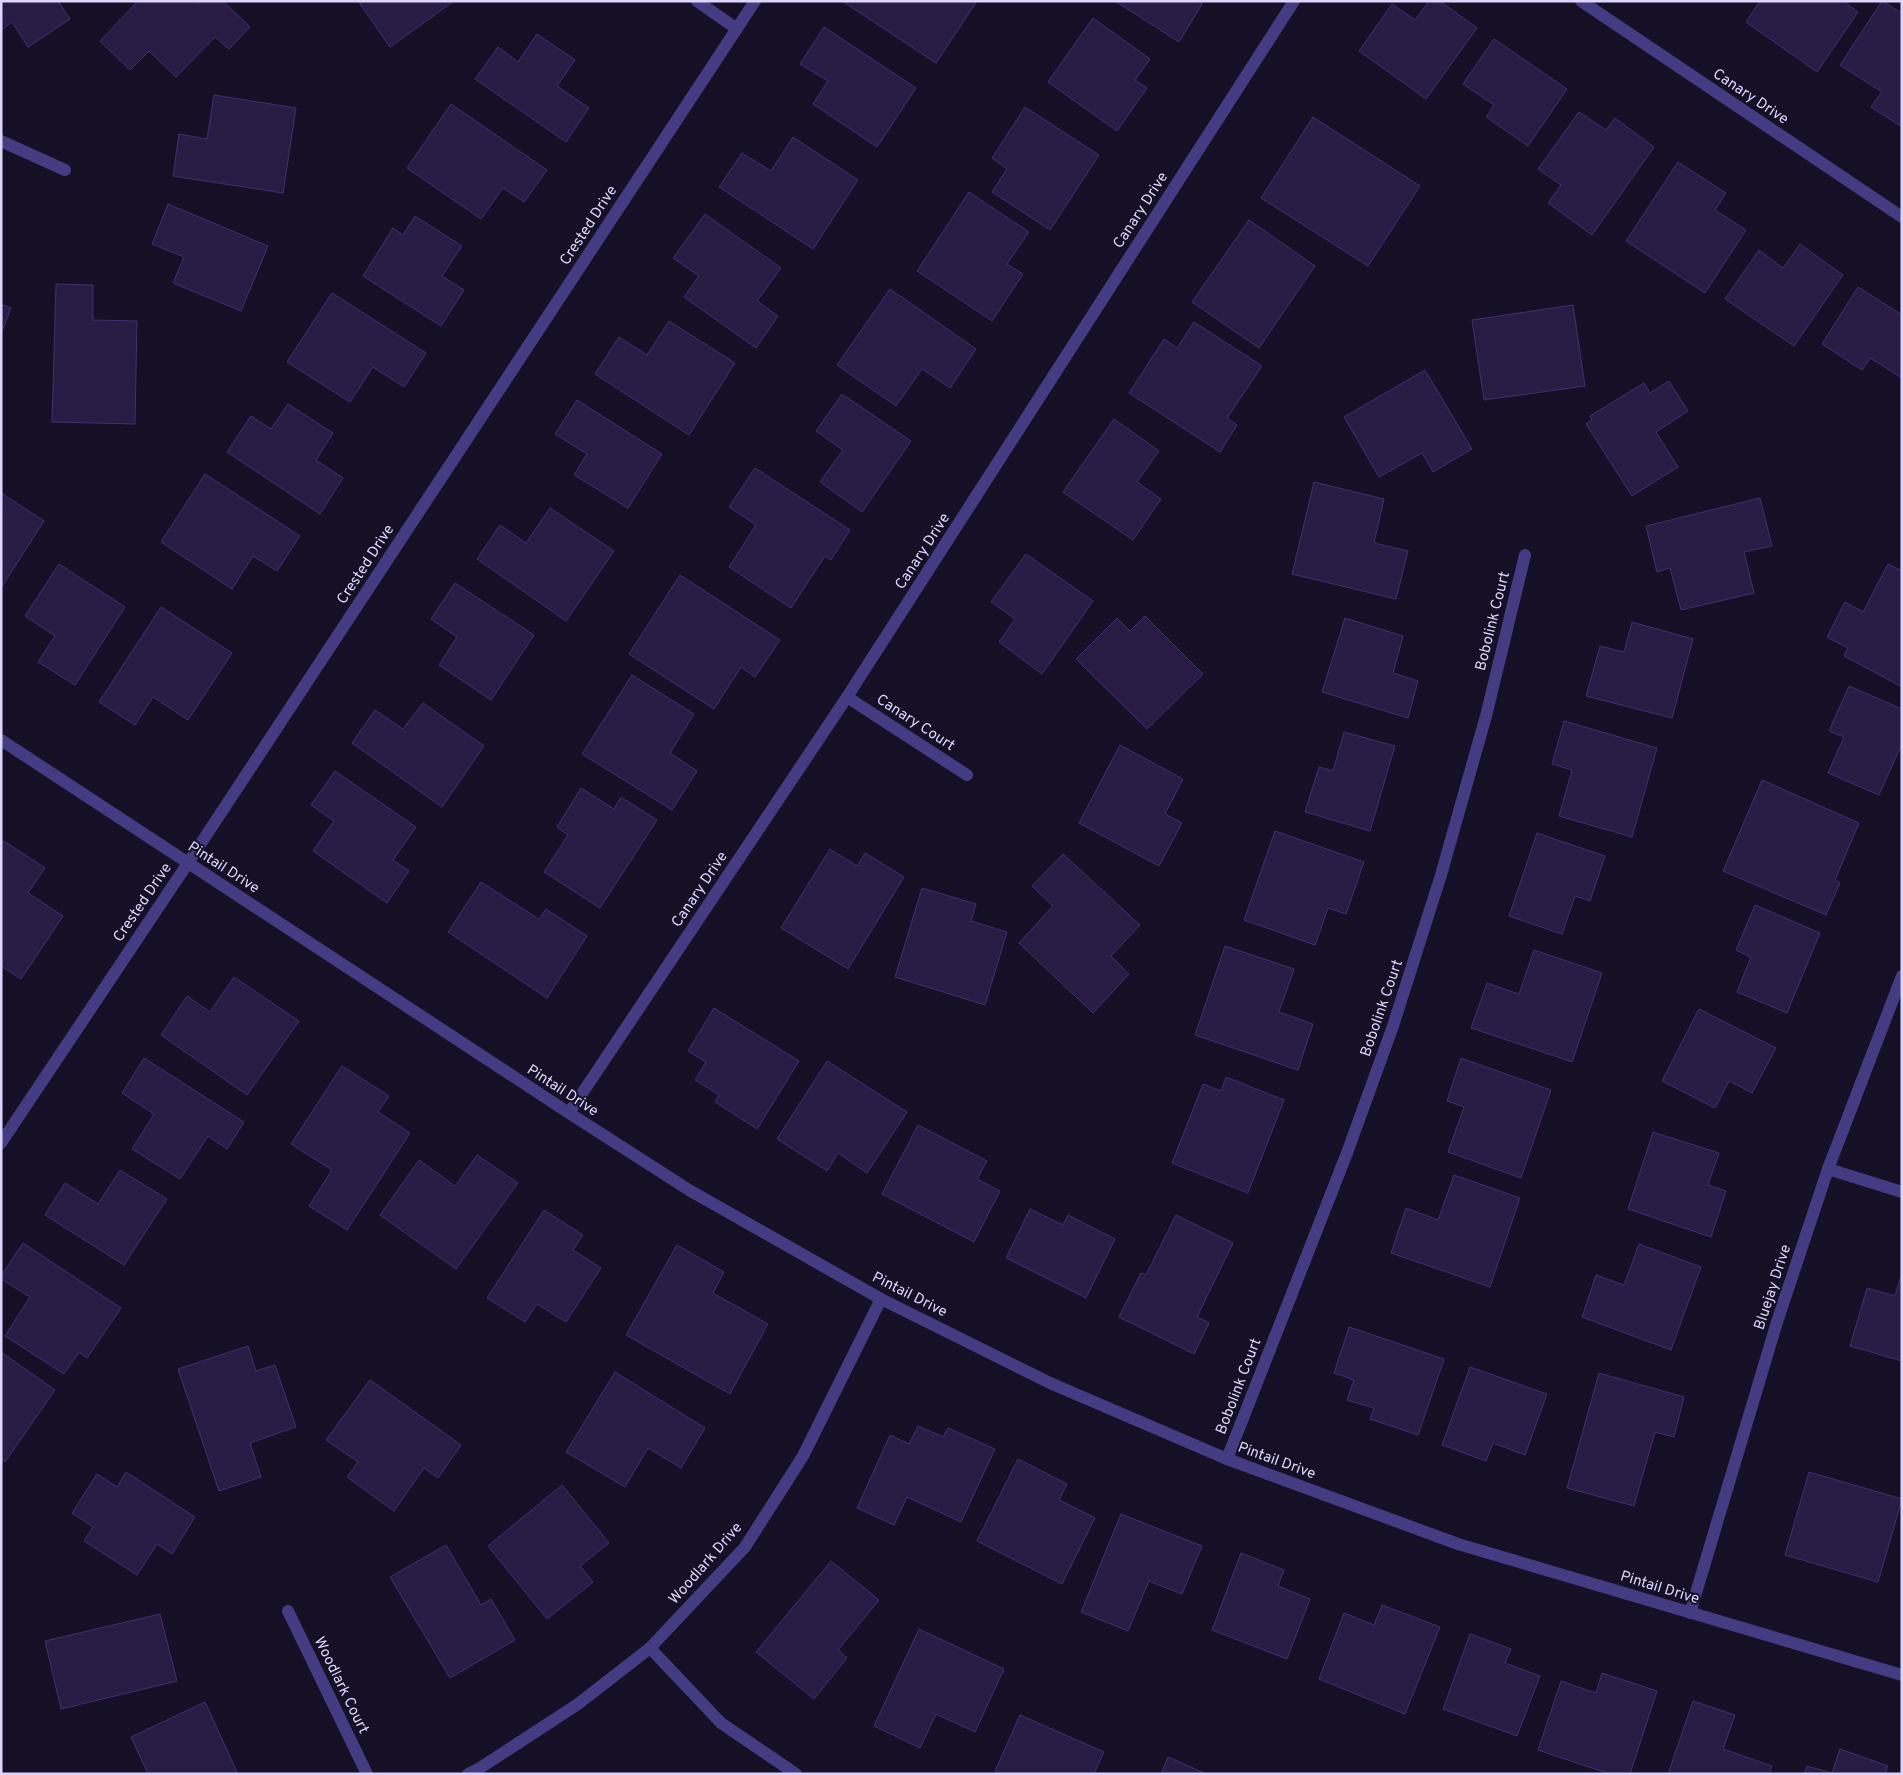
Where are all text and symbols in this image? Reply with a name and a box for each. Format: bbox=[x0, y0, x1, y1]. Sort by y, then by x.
street label: Canary Drive bbox=[1709, 65, 1792, 130]
street label: Canary Drive bbox=[1110, 169, 1173, 253]
street label: Crested Drive bbox=[556, 182, 622, 269]
street label: Canary Drive bbox=[892, 510, 955, 594]
street label: Crested Drive bbox=[333, 521, 399, 608]
street label: Bobolink Court bbox=[1472, 570, 1515, 673]
street label: Canary Court bbox=[872, 691, 958, 756]
street label: Pintail Drive bbox=[184, 838, 263, 898]
street label: Canary Drive bbox=[668, 848, 733, 931]
street label: Crested Drive bbox=[110, 860, 177, 946]
street label: Bobolink Court bbox=[1357, 957, 1408, 1060]
street label: Pintail Drive bbox=[523, 1061, 602, 1121]
street label: Bluejay Drive bbox=[1751, 1242, 1796, 1333]
street label: Pintail Drive bbox=[869, 1268, 950, 1322]
street label: Bobolink Court bbox=[1212, 1336, 1266, 1437]
street label: Pintail Drive bbox=[1235, 1439, 1318, 1484]
street label: Woodlark Drive bbox=[665, 1519, 747, 1609]
street label: Pintail Drive bbox=[1618, 1567, 1701, 1609]
street label: Woodlark Court bbox=[309, 1634, 372, 1737]

